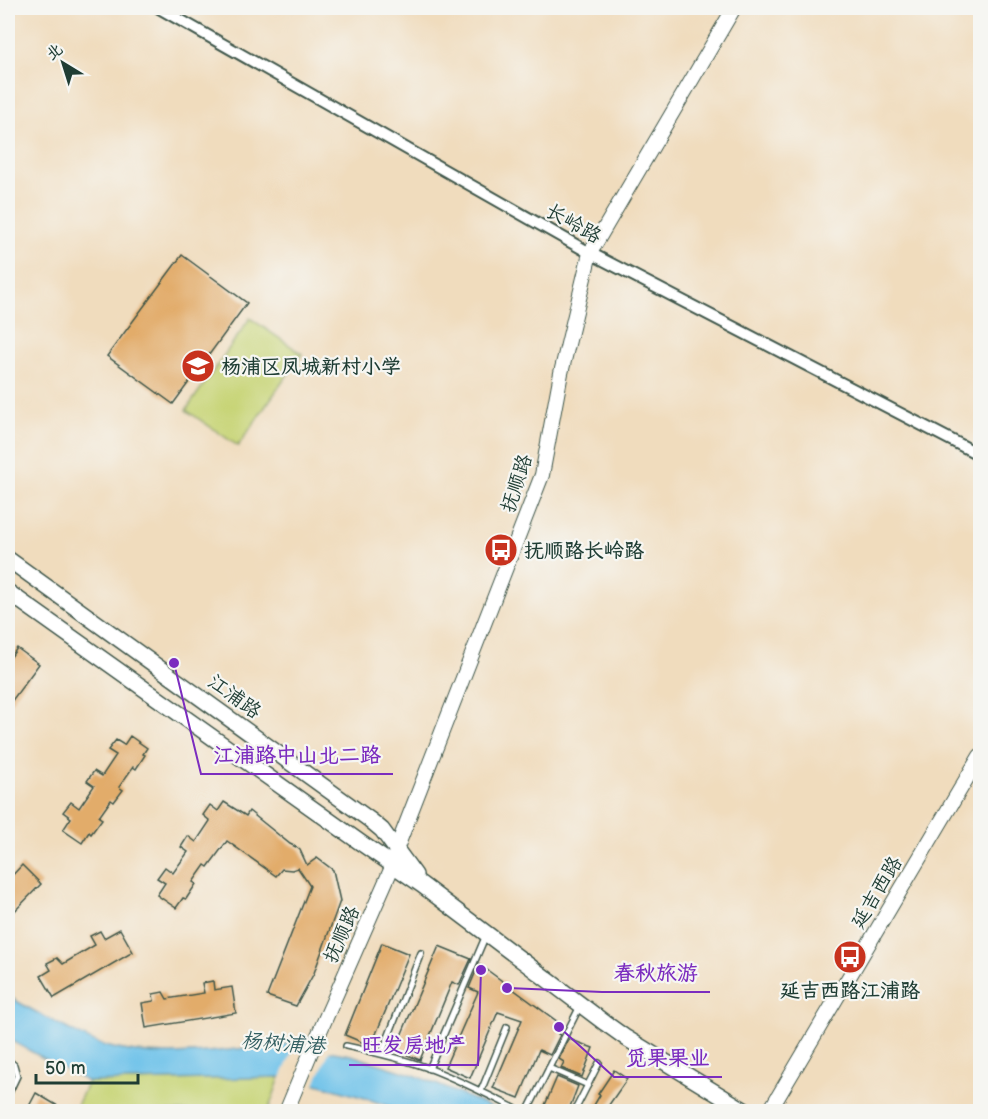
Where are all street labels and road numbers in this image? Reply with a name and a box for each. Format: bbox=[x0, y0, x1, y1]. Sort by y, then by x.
street label: 长岭路 bbox=[541, 199, 606, 249]
street label: 抚顺路 bbox=[496, 450, 538, 516]
street label: 江浦路 bbox=[203, 669, 267, 725]
street label: 延吉西路 bbox=[846, 851, 908, 933]
street label: 抚顺路 bbox=[319, 901, 365, 967]

